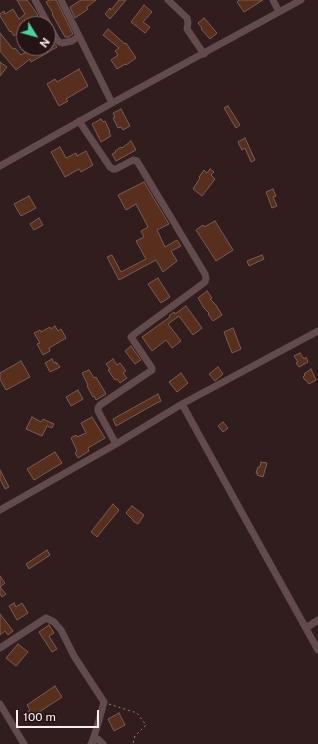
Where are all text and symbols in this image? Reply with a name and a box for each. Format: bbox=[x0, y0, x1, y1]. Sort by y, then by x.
north arrow bbox=[16, 16, 56, 56]
text: N bbox=[37, 36, 52, 50]
scale bar bbox=[18, 702, 101, 728]
text: 100 m bbox=[23, 710, 56, 724]

